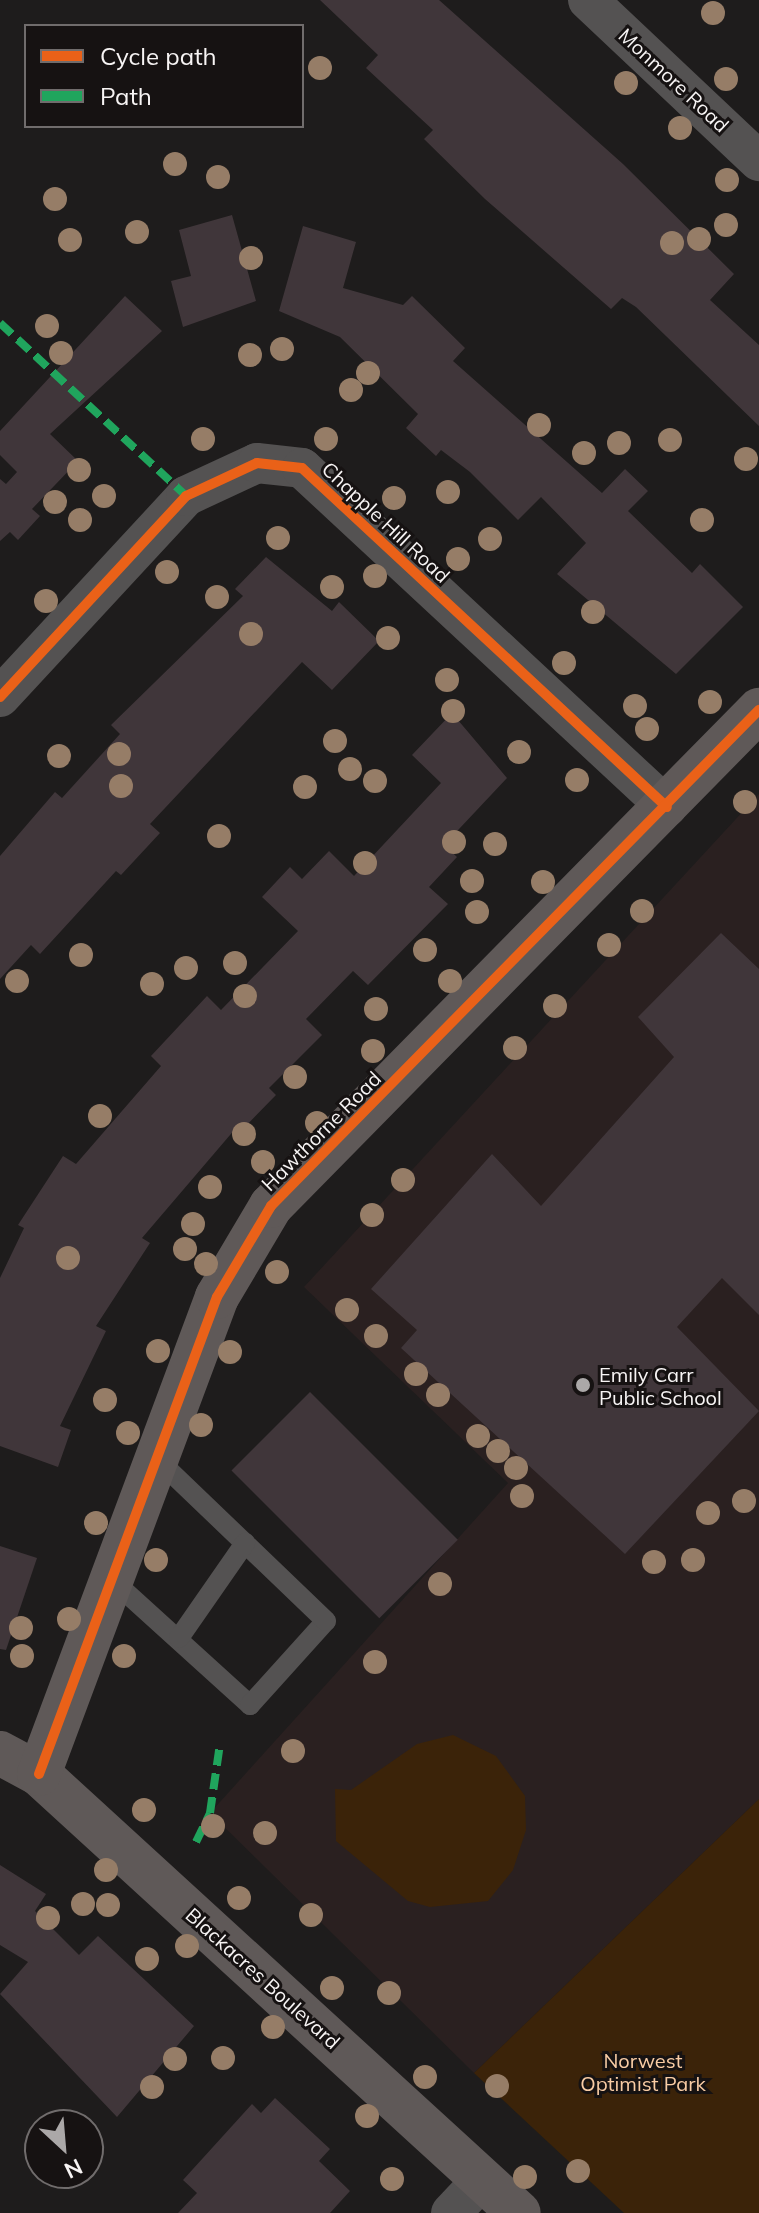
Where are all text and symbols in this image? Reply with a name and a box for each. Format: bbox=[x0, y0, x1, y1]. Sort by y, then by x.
street label: Monmore Road bbox=[614, 23, 734, 137]
legend bbox=[24, 24, 304, 128]
text: Cycle path bbox=[100, 41, 217, 71]
text: Path bbox=[100, 81, 152, 111]
street label: Chapple Hill Road bbox=[317, 457, 455, 587]
street label: Hawthorne Road bbox=[256, 1066, 386, 1196]
place label: Emily Carr Public School bbox=[599, 1362, 722, 1409]
marker: Emily Carr Public School bbox=[574, 1376, 592, 1394]
street label: Blackacres Boulevard bbox=[181, 1902, 345, 2054]
park label: Norwest Optimist Park bbox=[580, 2048, 706, 2095]
north arrow bbox=[24, 2109, 104, 2189]
text: N bbox=[60, 2153, 87, 2185]

